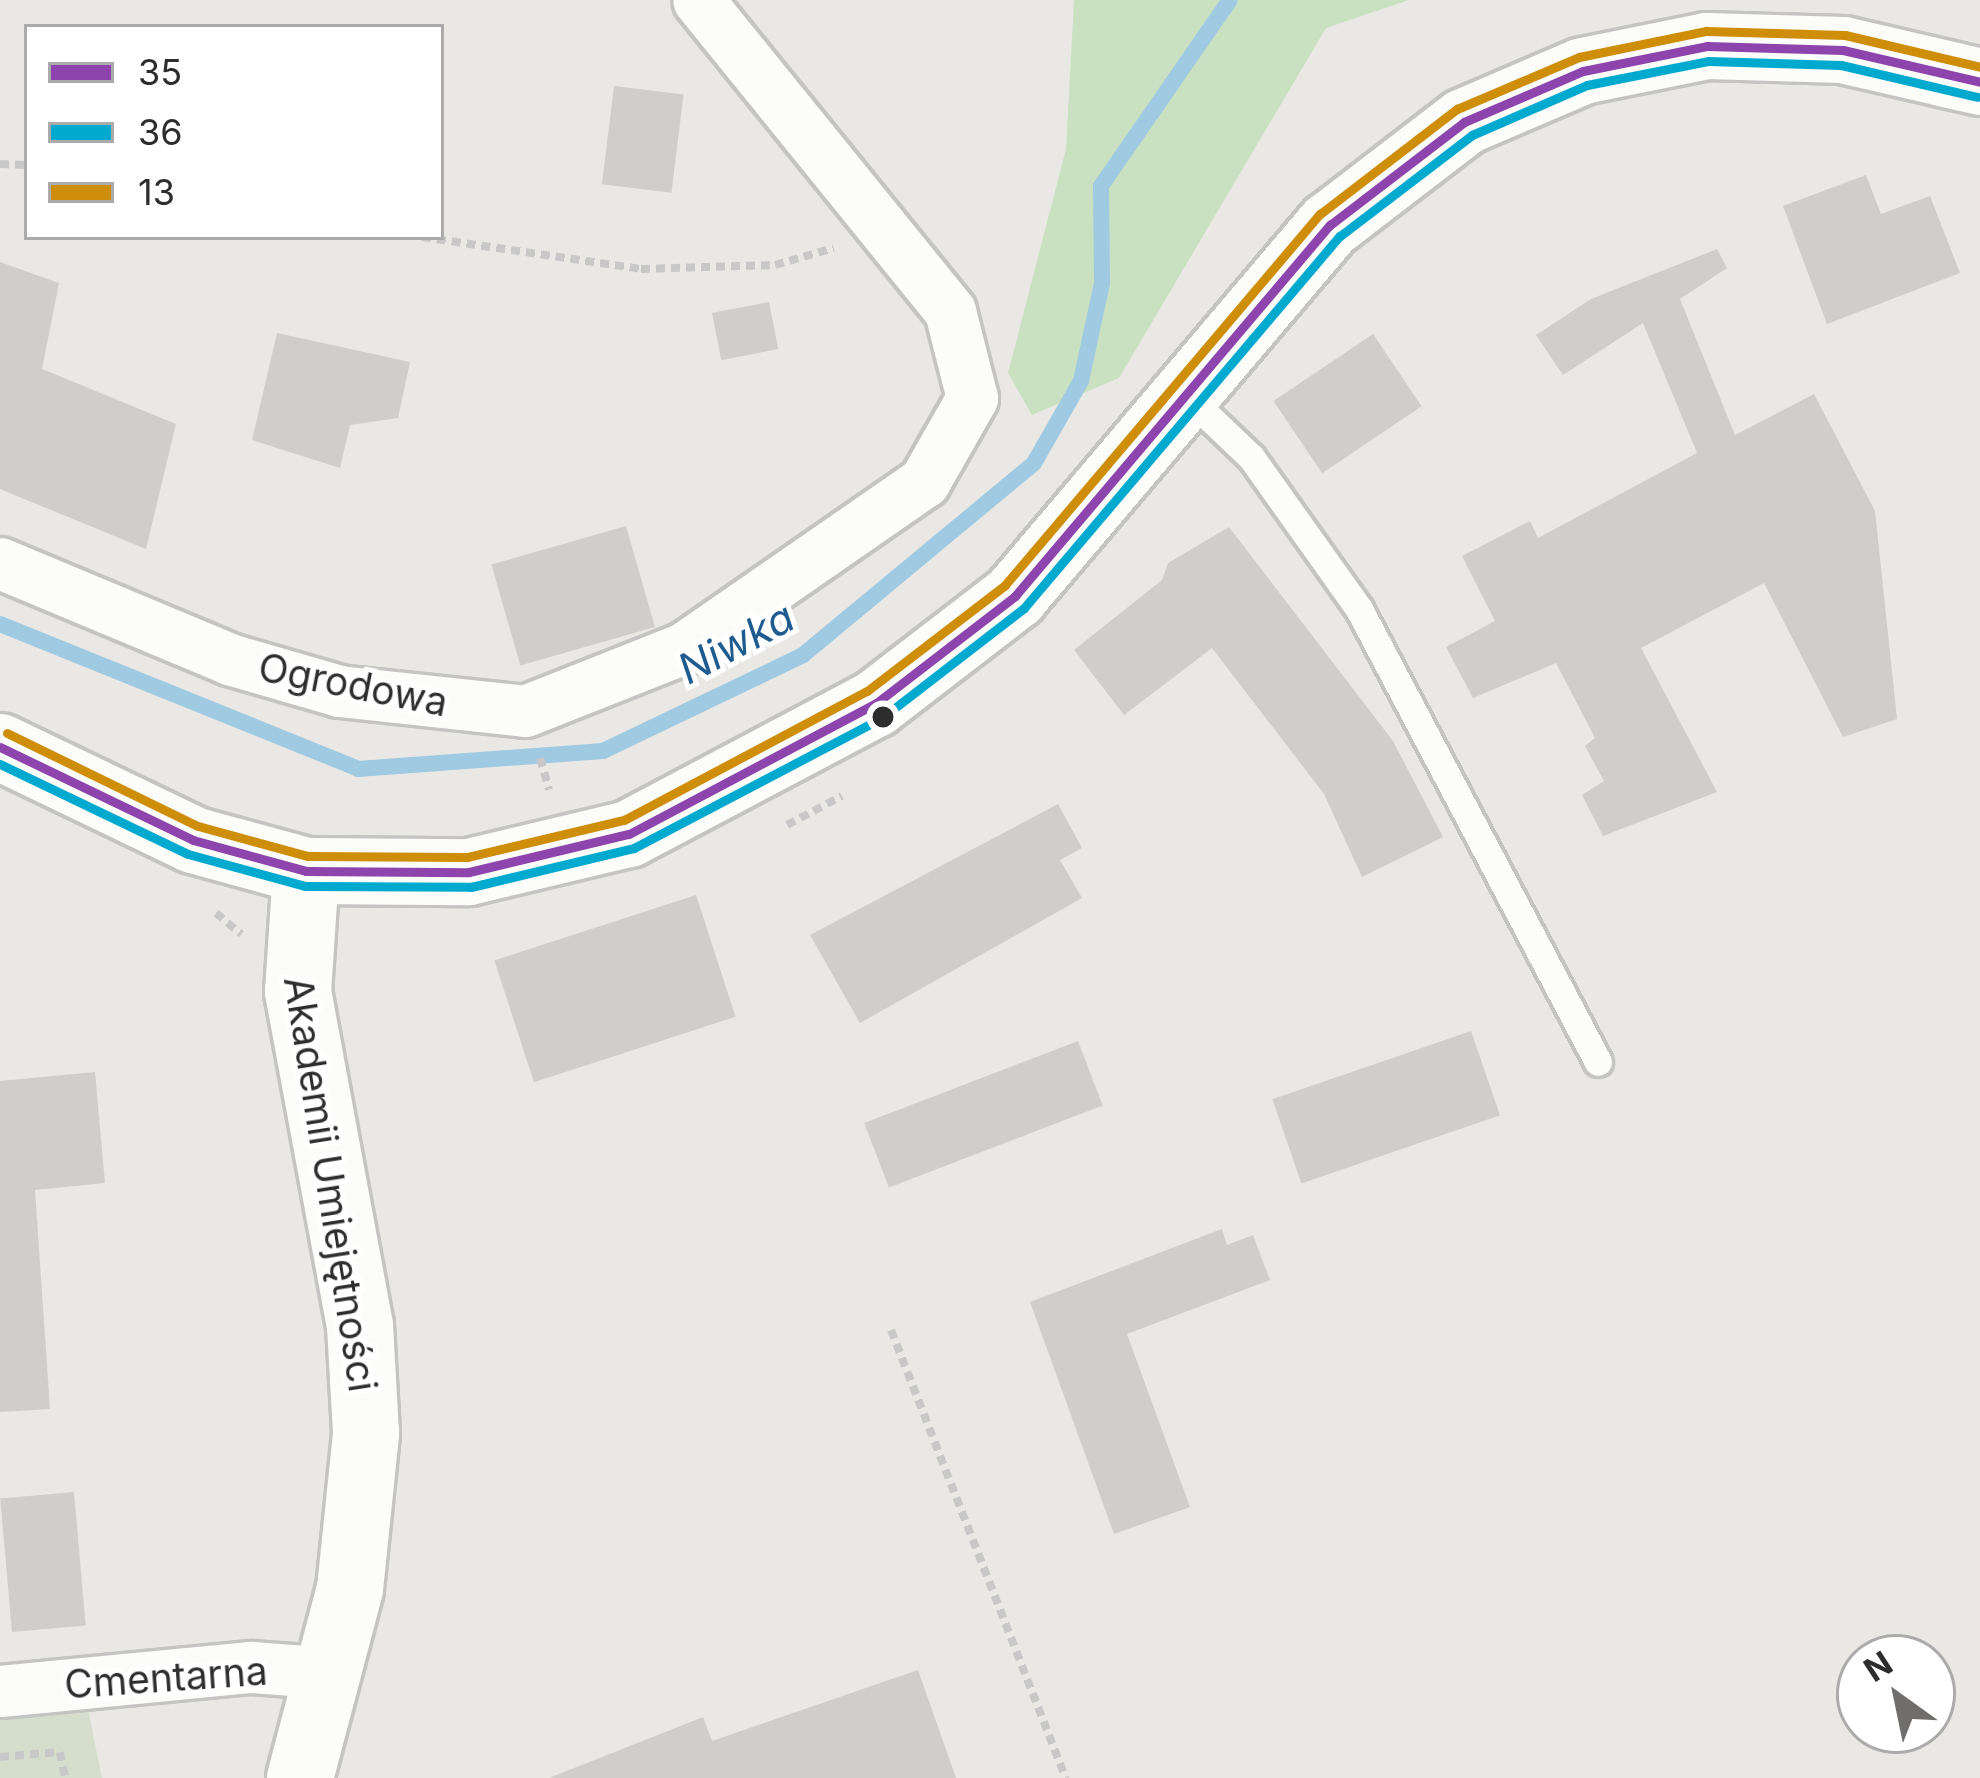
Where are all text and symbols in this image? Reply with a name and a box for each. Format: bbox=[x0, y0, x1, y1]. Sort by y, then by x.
legend bbox=[24, 24, 444, 240]
text: 35 bbox=[138, 50, 182, 94]
text: 36 bbox=[138, 110, 183, 154]
text: 13 bbox=[138, 170, 175, 214]
water label: Niwka bbox=[669, 592, 803, 694]
street label: Ogrodowa bbox=[255, 644, 451, 726]
unlabelled marker bbox=[872, 706, 894, 728]
street label: Akademii Umiejętności bbox=[274, 973, 386, 1395]
north arrow bbox=[1836, 1634, 1956, 1754]
text: N bbox=[1857, 1643, 1899, 1690]
street label: Cmentarna bbox=[63, 1648, 269, 1708]

